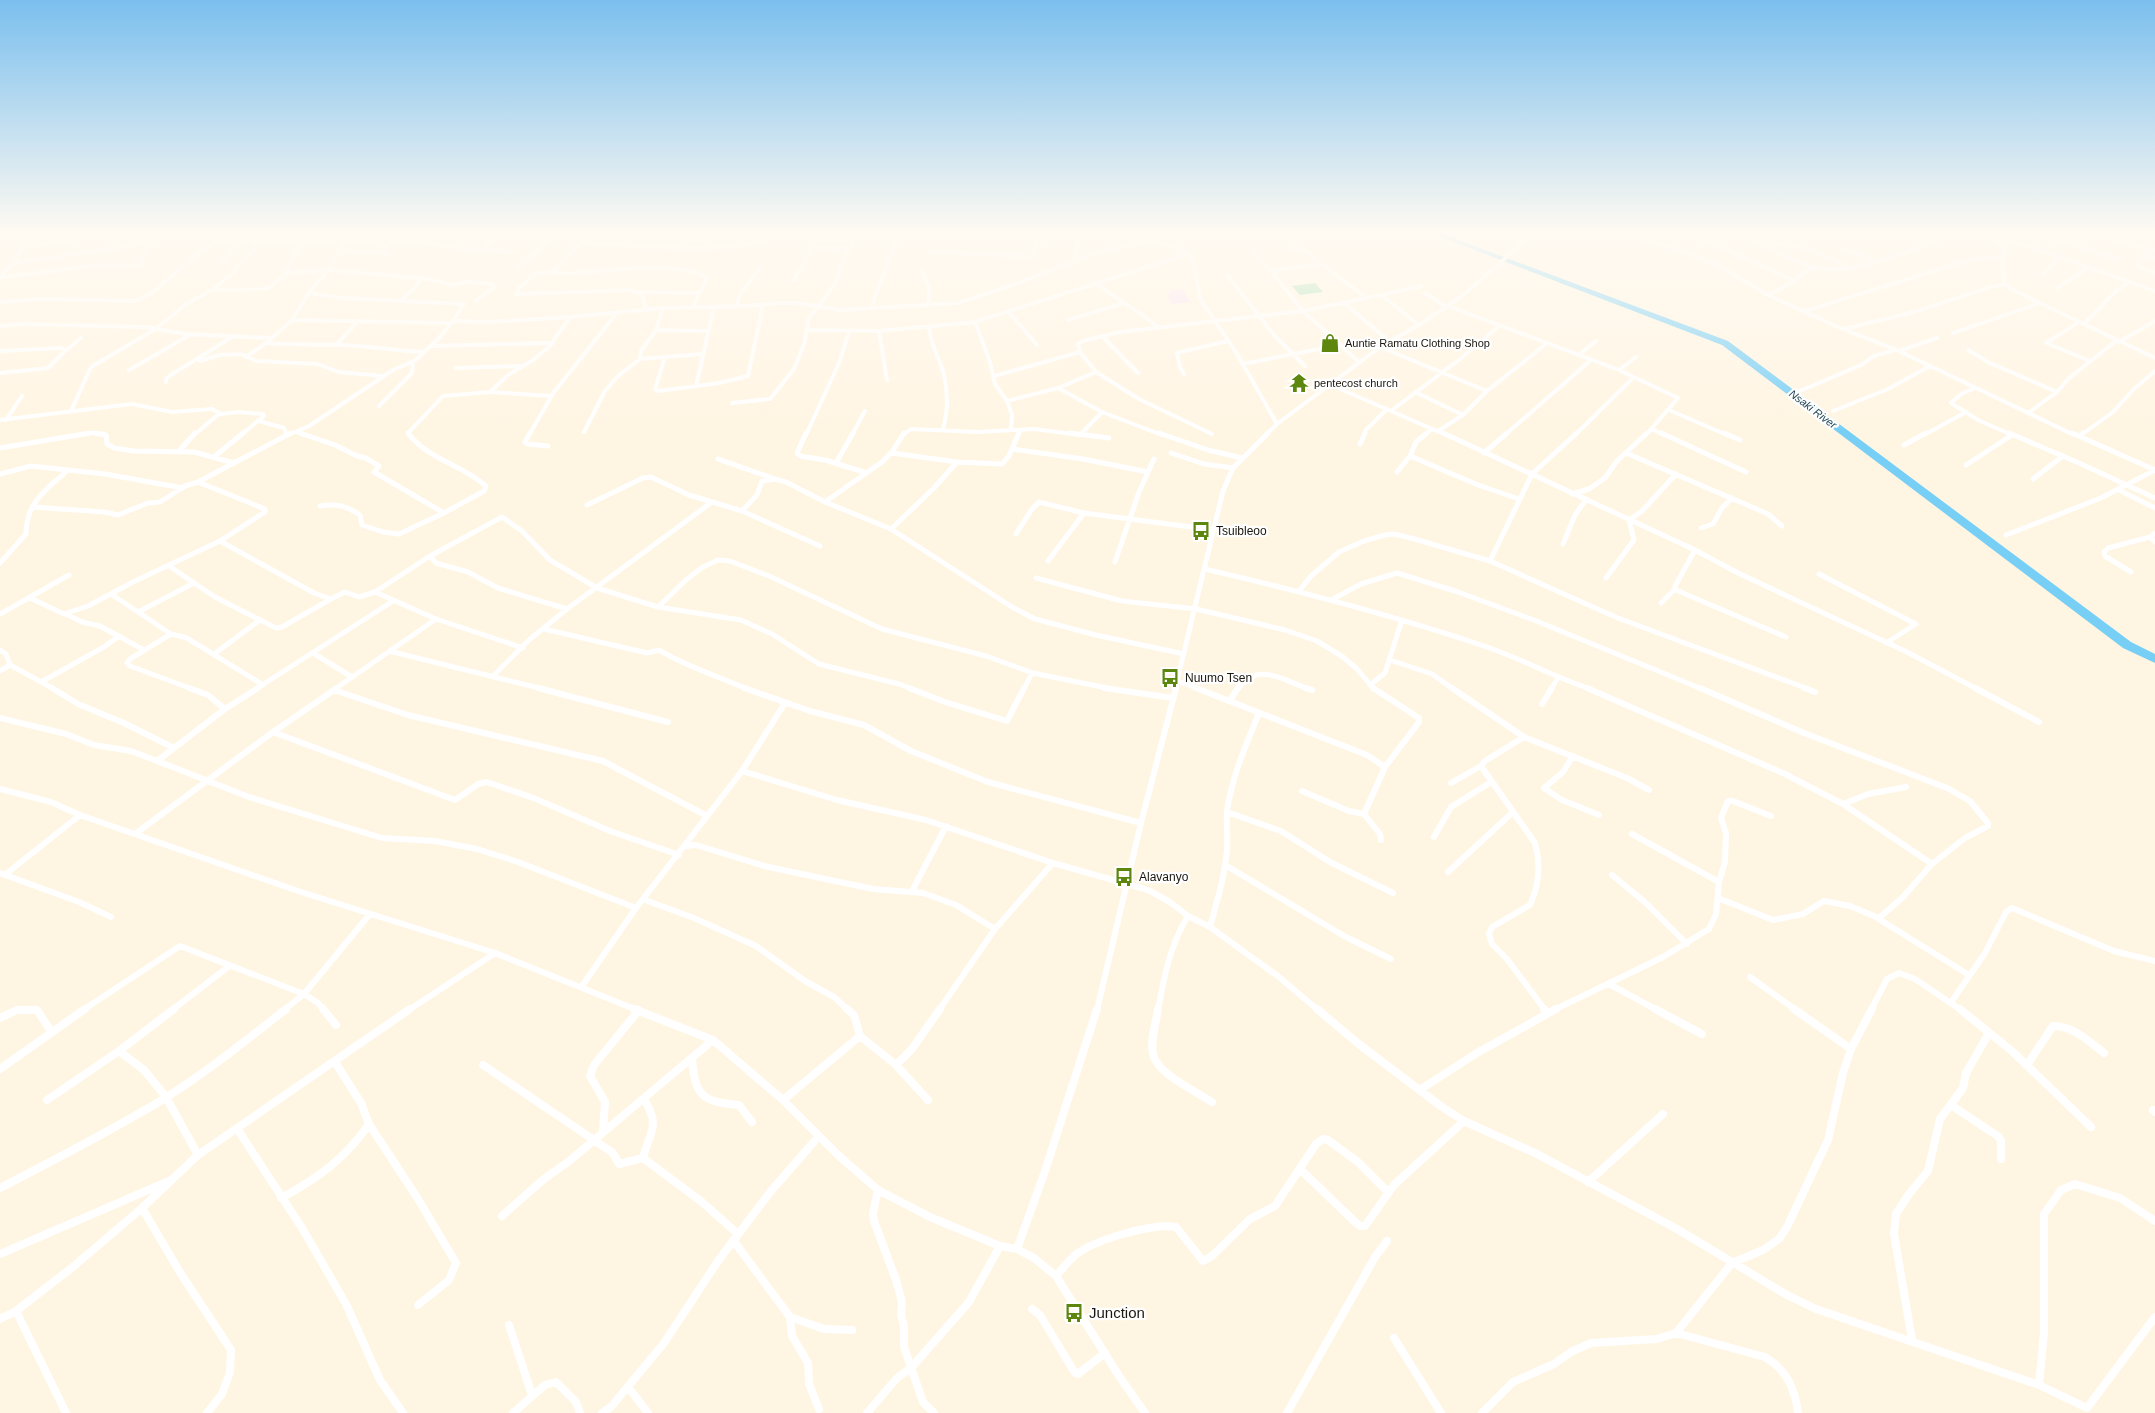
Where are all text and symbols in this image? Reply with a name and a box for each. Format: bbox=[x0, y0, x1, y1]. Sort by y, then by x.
shop icon: Auntie Ramatu Clothing Shop bbox=[1319, 332, 1341, 354]
place label: Auntie Ramatu Clothing Shop bbox=[1345, 337, 1490, 349]
temple icon: pentecost church bbox=[1288, 372, 1310, 394]
place label: pentecost church bbox=[1314, 377, 1398, 389]
water label: Nsaki River bbox=[1787, 387, 1840, 432]
bus stop icon: Tsuibleoo bbox=[1190, 520, 1212, 542]
place label: Tsuibleoo bbox=[1216, 524, 1267, 538]
bus stop icon: Nuumo Tsen bbox=[1159, 667, 1181, 689]
place label: Nuumo Tsen bbox=[1185, 671, 1252, 685]
bus stop icon: Alavanyo bbox=[1113, 866, 1135, 888]
place label: Alavanyo bbox=[1139, 870, 1189, 884]
bus stop icon: Junction bbox=[1063, 1302, 1085, 1324]
place label: Junction bbox=[1089, 1304, 1145, 1321]

